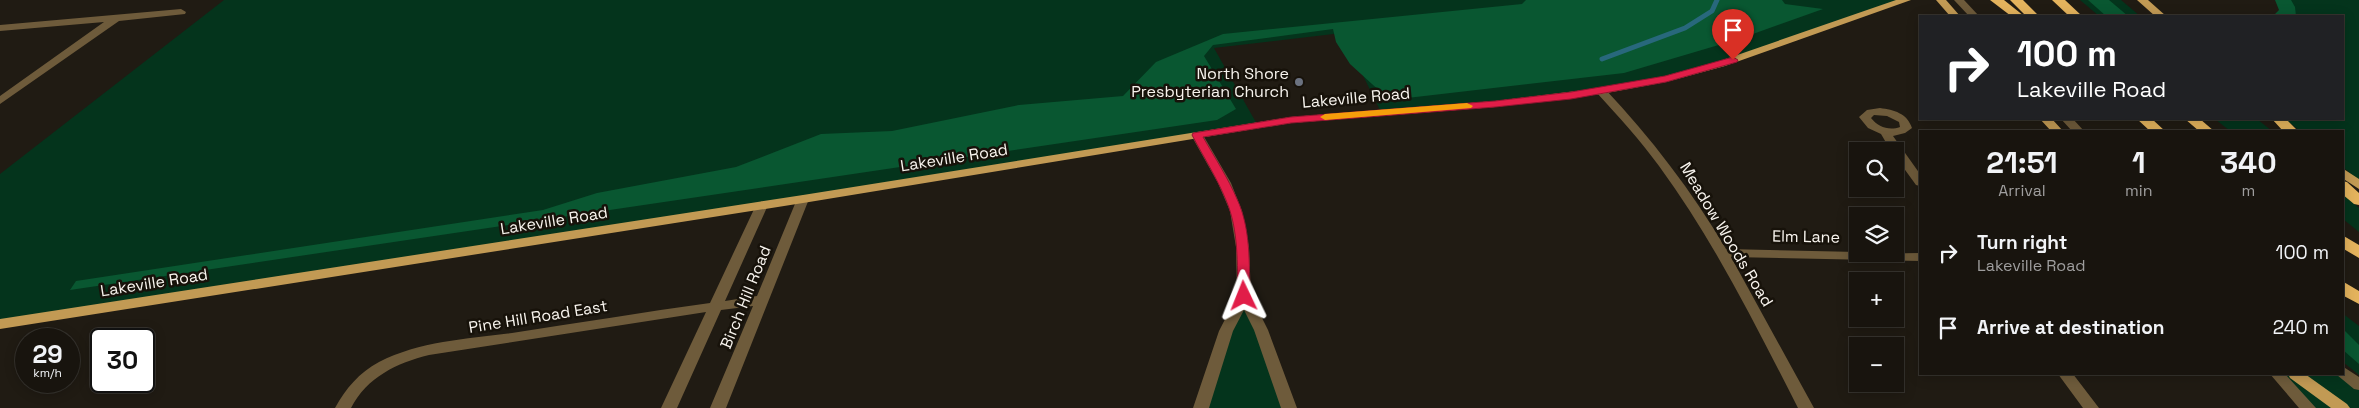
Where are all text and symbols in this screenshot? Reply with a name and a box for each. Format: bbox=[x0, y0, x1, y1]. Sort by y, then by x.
pin bbox=[1712, 9, 1754, 60]
icon: arrive bbox=[1719, 16, 1747, 44]
text: 100 m bbox=[2017, 32, 2117, 76]
icon: right bbox=[1934, 35, 1999, 100]
place label: North Shore Presbyterian Church bbox=[1131, 63, 1289, 102]
text: Lakeville Road bbox=[2017, 75, 2166, 103]
marker: North Shore Presbyterian Church bbox=[1293, 76, 1305, 88]
street label: Lakeville Road bbox=[1301, 82, 1411, 113]
street label: Lakeville Road bbox=[899, 139, 1009, 176]
map controls bbox=[1849, 142, 1904, 392]
button: search bbox=[1849, 142, 1904, 197]
text: 21:51 bbox=[1986, 143, 2058, 182]
text: 1 bbox=[2132, 143, 2146, 182]
text: 340 bbox=[2220, 143, 2277, 182]
street label: Meadow Woods Road bbox=[1675, 158, 1778, 310]
text: Arrival bbox=[1998, 180, 2046, 201]
text: min bbox=[2125, 180, 2153, 201]
text: m bbox=[2241, 180, 2255, 201]
street label: Lakeville Road bbox=[499, 202, 609, 239]
button: layers bbox=[1849, 207, 1904, 262]
street label: Elm Lane bbox=[1772, 225, 1840, 248]
text: Turn right bbox=[1977, 230, 2067, 255]
icon: right bbox=[1934, 239, 1962, 267]
text: 100 m bbox=[2275, 240, 2329, 265]
street label: Birch Hill Road bbox=[715, 243, 776, 352]
text: Lakeville Road bbox=[1977, 255, 2086, 276]
street label: Lakeville Road bbox=[99, 264, 209, 301]
position arrow bbox=[1217, 269, 1269, 321]
button: + bbox=[1849, 272, 1904, 327]
street label: Pine Hill Road East bbox=[467, 295, 609, 338]
icon: arrive bbox=[1934, 314, 1962, 342]
text: Arrive at destination bbox=[1977, 315, 2165, 340]
text: 240 m bbox=[2273, 315, 2329, 340]
speed limit sign: 30 bbox=[90, 328, 155, 393]
button: − bbox=[1849, 337, 1904, 392]
text: 29 bbox=[32, 338, 63, 370]
text: km/h bbox=[33, 365, 62, 381]

